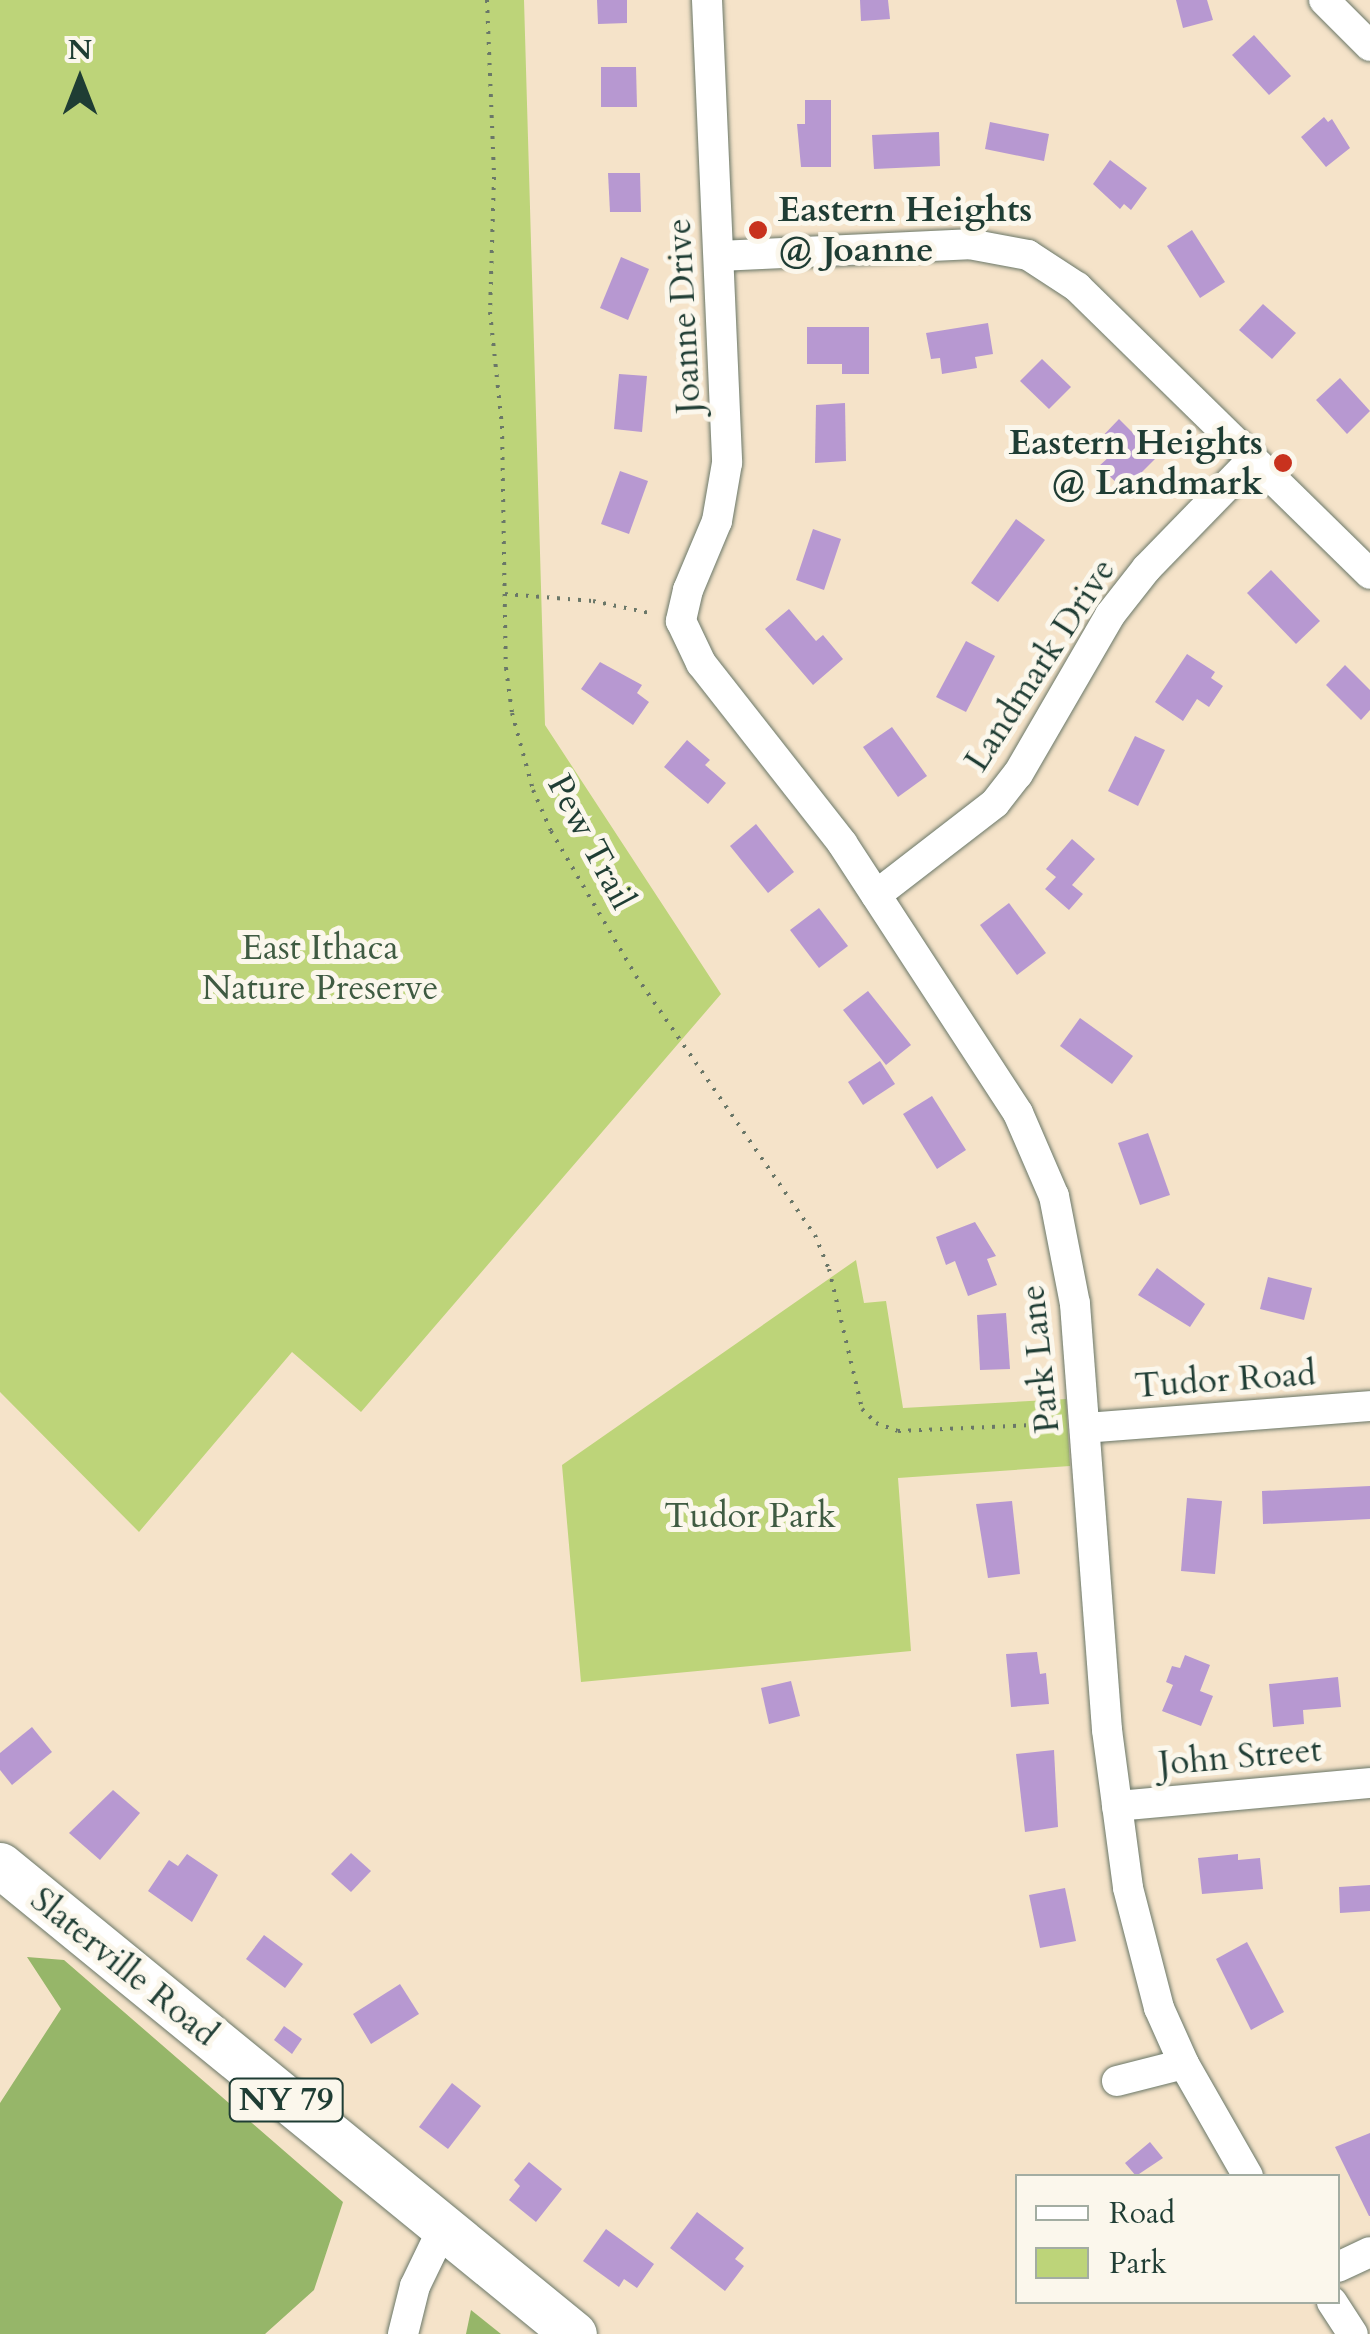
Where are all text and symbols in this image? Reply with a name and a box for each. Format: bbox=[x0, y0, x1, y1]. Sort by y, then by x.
north arrow bbox=[30, 30, 130, 130]
text: N bbox=[68, 31, 92, 69]
place label: Eastern Heights @ Joanne bbox=[778, 189, 1032, 271]
street label: Joanne Drive bbox=[658, 217, 710, 415]
marker: Eastern Heights @ Joanne bbox=[747, 219, 769, 241]
place label: Eastern Heights @ Landmark bbox=[1009, 422, 1263, 504]
marker: Eastern Heights @ Landmark bbox=[1272, 452, 1294, 474]
street label: Landmark Drive bbox=[956, 551, 1124, 779]
street label: Pew Trail bbox=[538, 768, 644, 916]
park label: East Ithaca Nature Preserve bbox=[202, 927, 438, 1009]
street label: Park Lane bbox=[1011, 1283, 1069, 1435]
street label: Tudor Road bbox=[1133, 1353, 1317, 1407]
park label: Tudor Park bbox=[664, 1495, 836, 1537]
street label: John Street bbox=[1157, 1729, 1323, 1785]
street label: Slaterville Road bbox=[22, 1879, 226, 2055]
road number: NY 79 bbox=[228, 2073, 344, 2127]
legend bbox=[1015, 2174, 1340, 2304]
text: Road bbox=[1109, 2193, 1175, 2234]
text: Park bbox=[1109, 2243, 1167, 2284]

